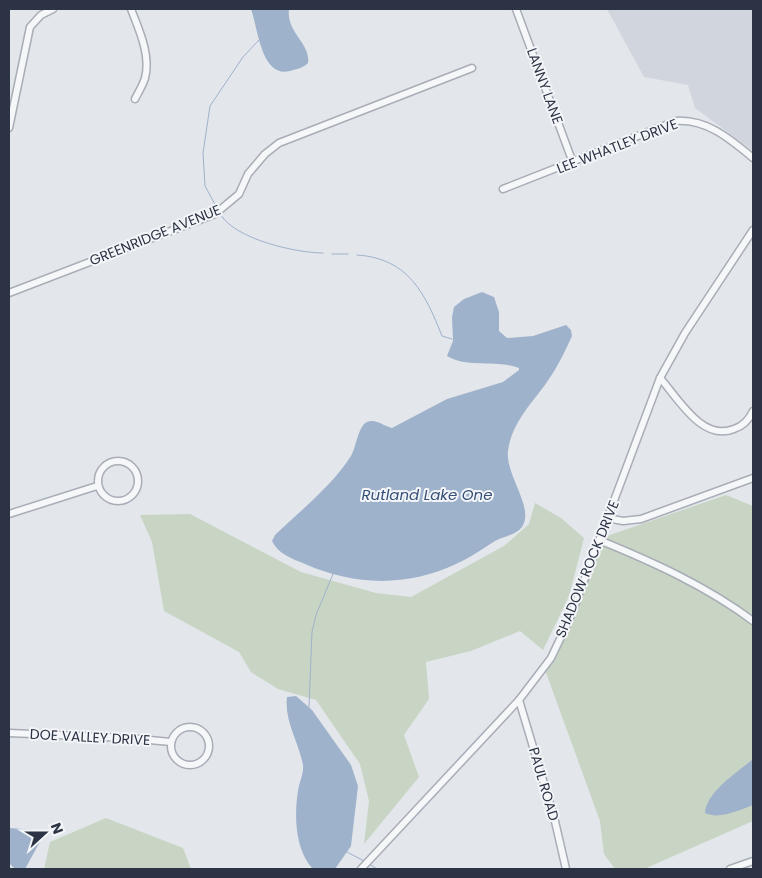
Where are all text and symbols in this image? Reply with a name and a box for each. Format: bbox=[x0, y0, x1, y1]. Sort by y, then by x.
street label: LANNY LANE bbox=[522, 45, 568, 127]
street label: LEE WHATLEY DRIVE bbox=[554, 114, 680, 178]
street label: GREENRIDGE AVENUE bbox=[86, 200, 224, 270]
water label: Rutland Lake One bbox=[361, 484, 493, 505]
street label: SHADOW ROCK DRIVE bbox=[550, 497, 624, 641]
street label: DOE VALLEY DRIVE bbox=[29, 724, 151, 750]
street label: PAUL ROAD bbox=[524, 745, 564, 823]
north arrow bbox=[20, 808, 70, 858]
text: N bbox=[46, 820, 68, 837]

